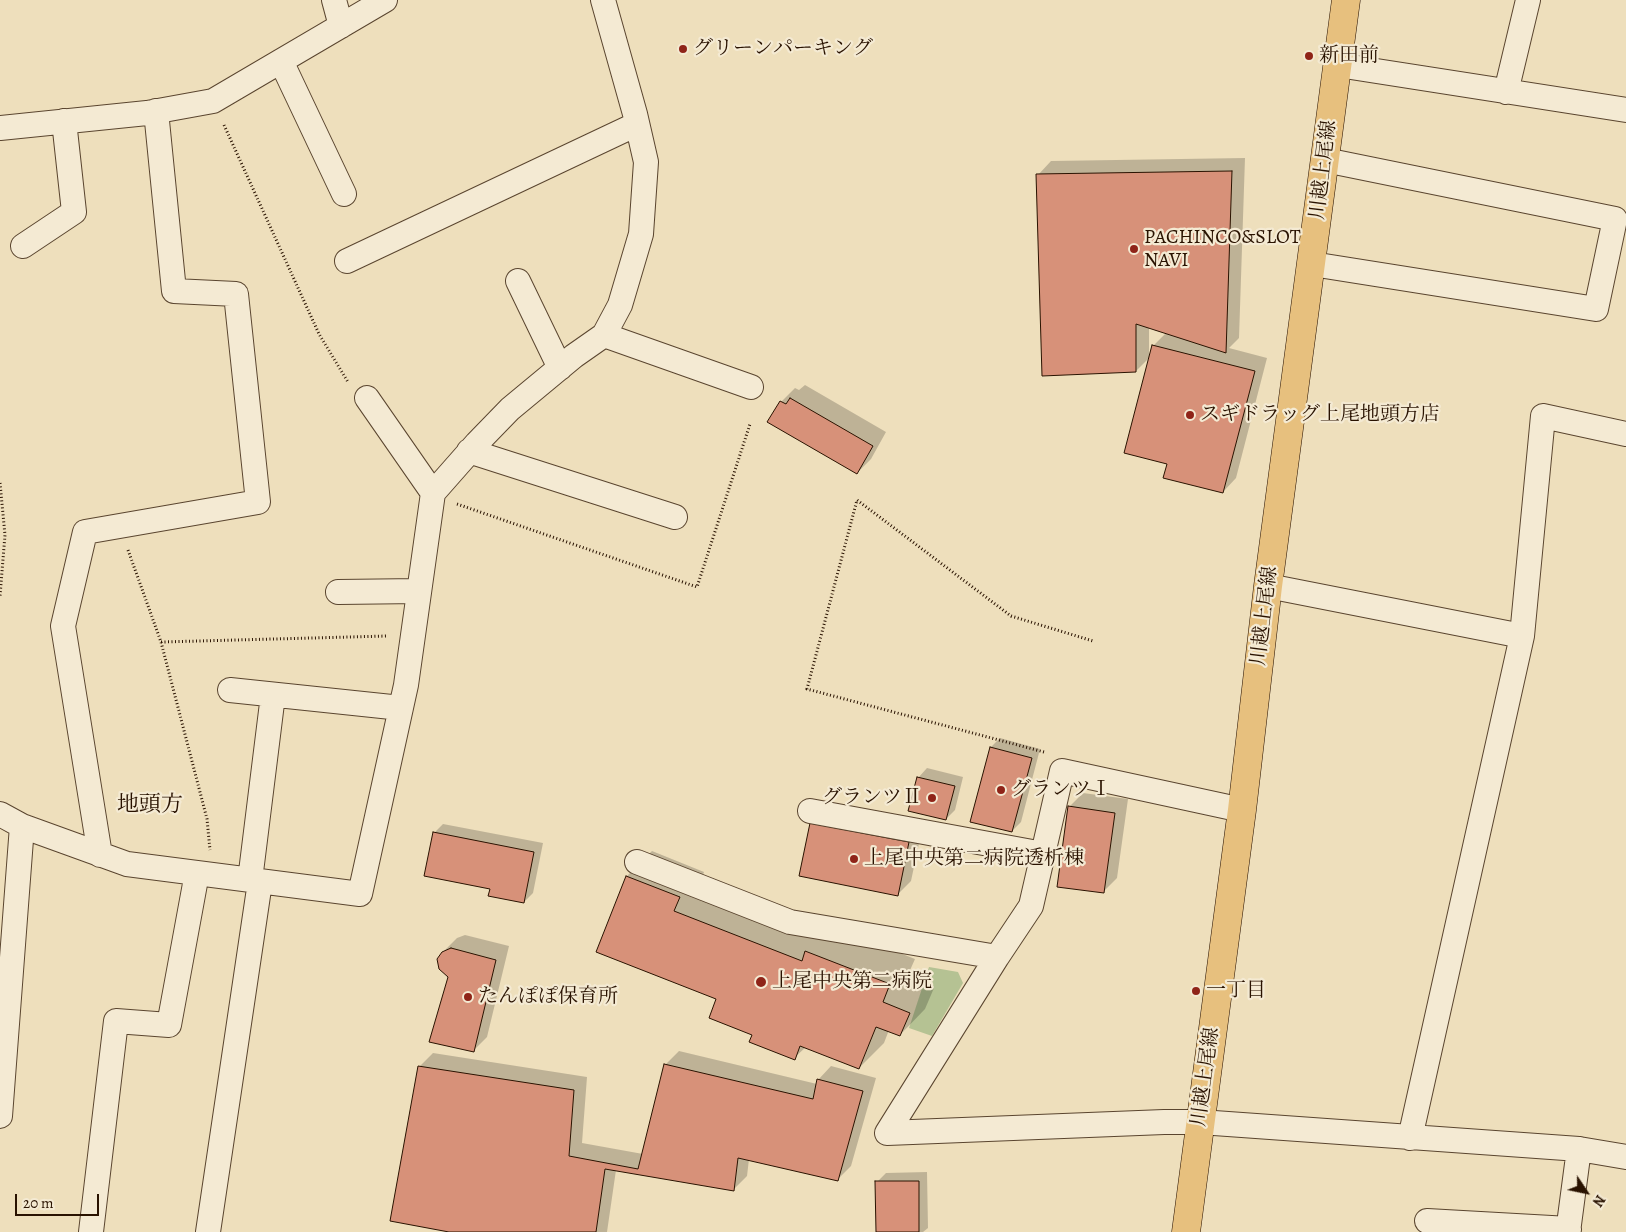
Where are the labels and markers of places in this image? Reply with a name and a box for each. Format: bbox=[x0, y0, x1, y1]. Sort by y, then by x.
place label: グリーンパーキング bbox=[693, 37, 873, 61]
marker: グリーンパーキング bbox=[677, 43, 689, 55]
place label: 新田前 bbox=[1319, 44, 1379, 68]
marker: 新田前 bbox=[1303, 50, 1315, 62]
place label: PACHINCO&SLOT NAVI bbox=[1144, 226, 1301, 273]
marker: PACHINCO&SLOT NAVI bbox=[1128, 243, 1140, 255]
place label: スギドラッグ上尾地頭方店 bbox=[1200, 403, 1440, 427]
marker: スギドラッグ上尾地頭方店 bbox=[1184, 409, 1196, 421]
place label: グランツⅠ bbox=[1011, 778, 1111, 802]
marker: グランツⅠ bbox=[995, 784, 1007, 796]
place label: グランツⅡ bbox=[822, 786, 922, 810]
marker: グランツⅡ bbox=[926, 792, 938, 804]
place label: 上尾中央第二病院透析棟 bbox=[864, 847, 1084, 871]
marker: 上尾中央第二病院透析棟 bbox=[848, 853, 860, 865]
place label: 上尾中央第二病院 bbox=[772, 970, 932, 994]
marker: 上尾中央第二病院 bbox=[754, 975, 768, 989]
place label: 一丁目 bbox=[1206, 979, 1266, 1003]
place label: たんぽぽ保育所 bbox=[478, 985, 618, 1009]
marker: 一丁目 bbox=[1190, 985, 1202, 997]
marker: たんぽぽ保育所 bbox=[462, 991, 474, 1003]

